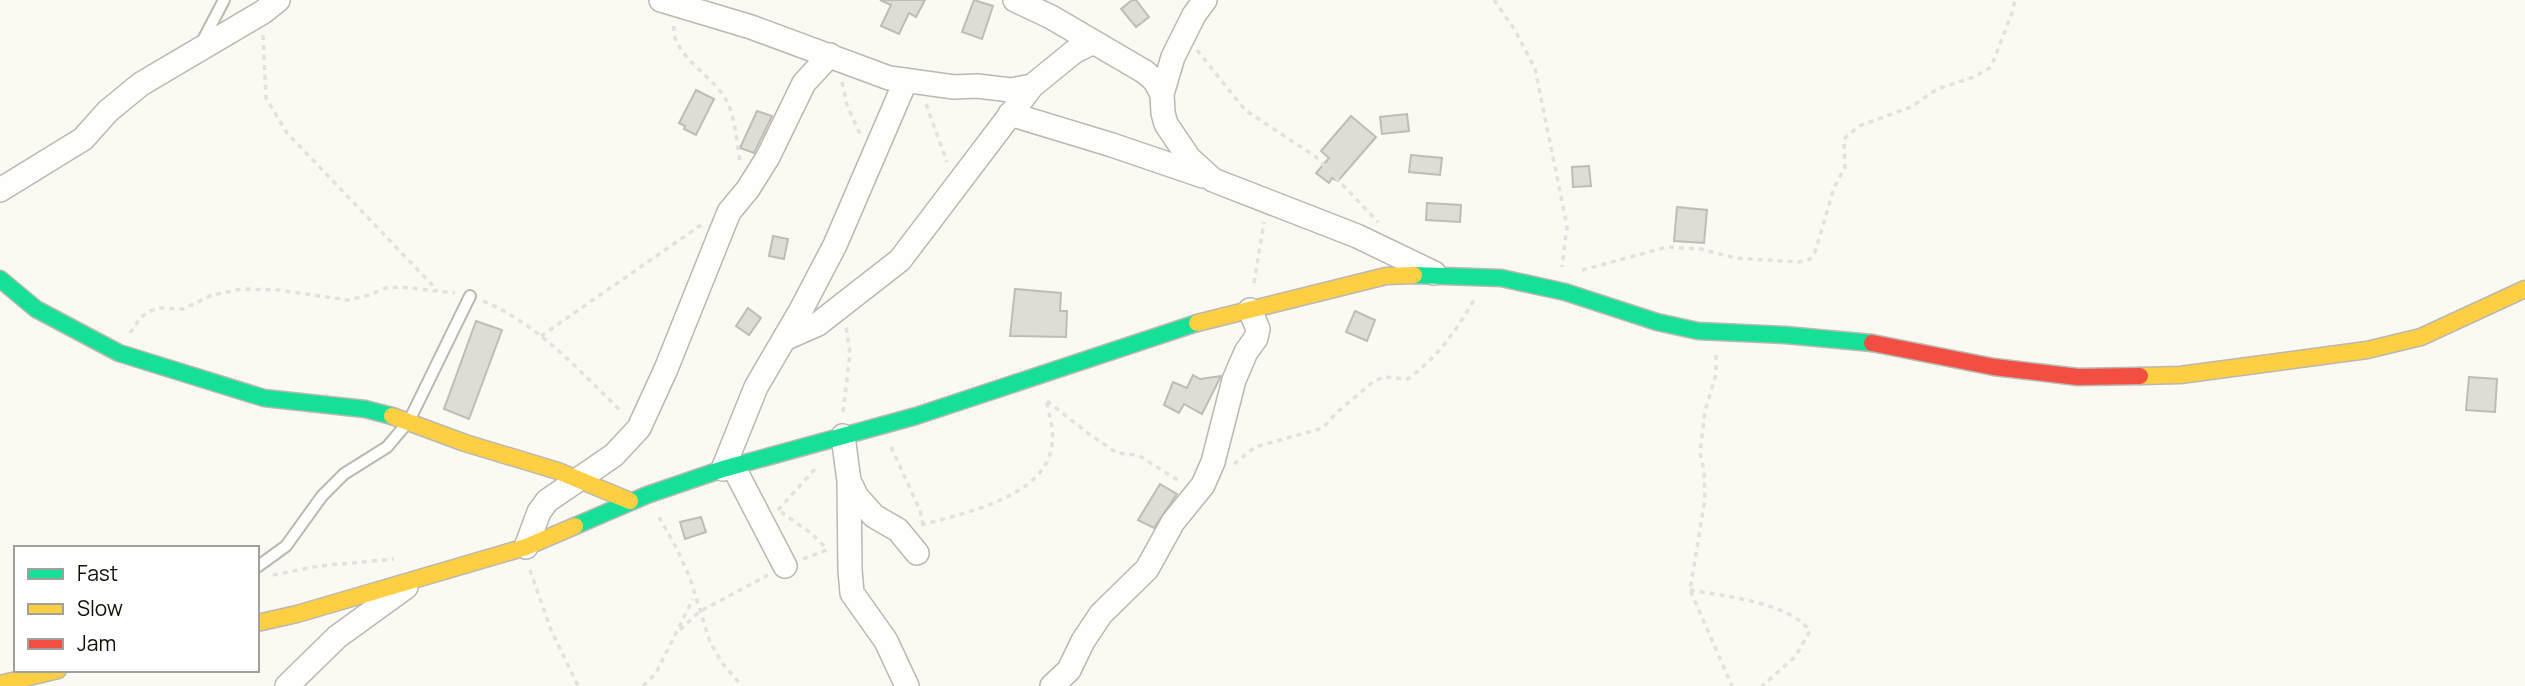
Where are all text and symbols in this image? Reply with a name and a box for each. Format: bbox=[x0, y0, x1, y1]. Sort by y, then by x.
legend bbox=[14, 546, 259, 672]
text: Fast bbox=[77, 559, 118, 587]
text: Slow bbox=[77, 594, 123, 622]
text: Jam bbox=[77, 629, 116, 657]

